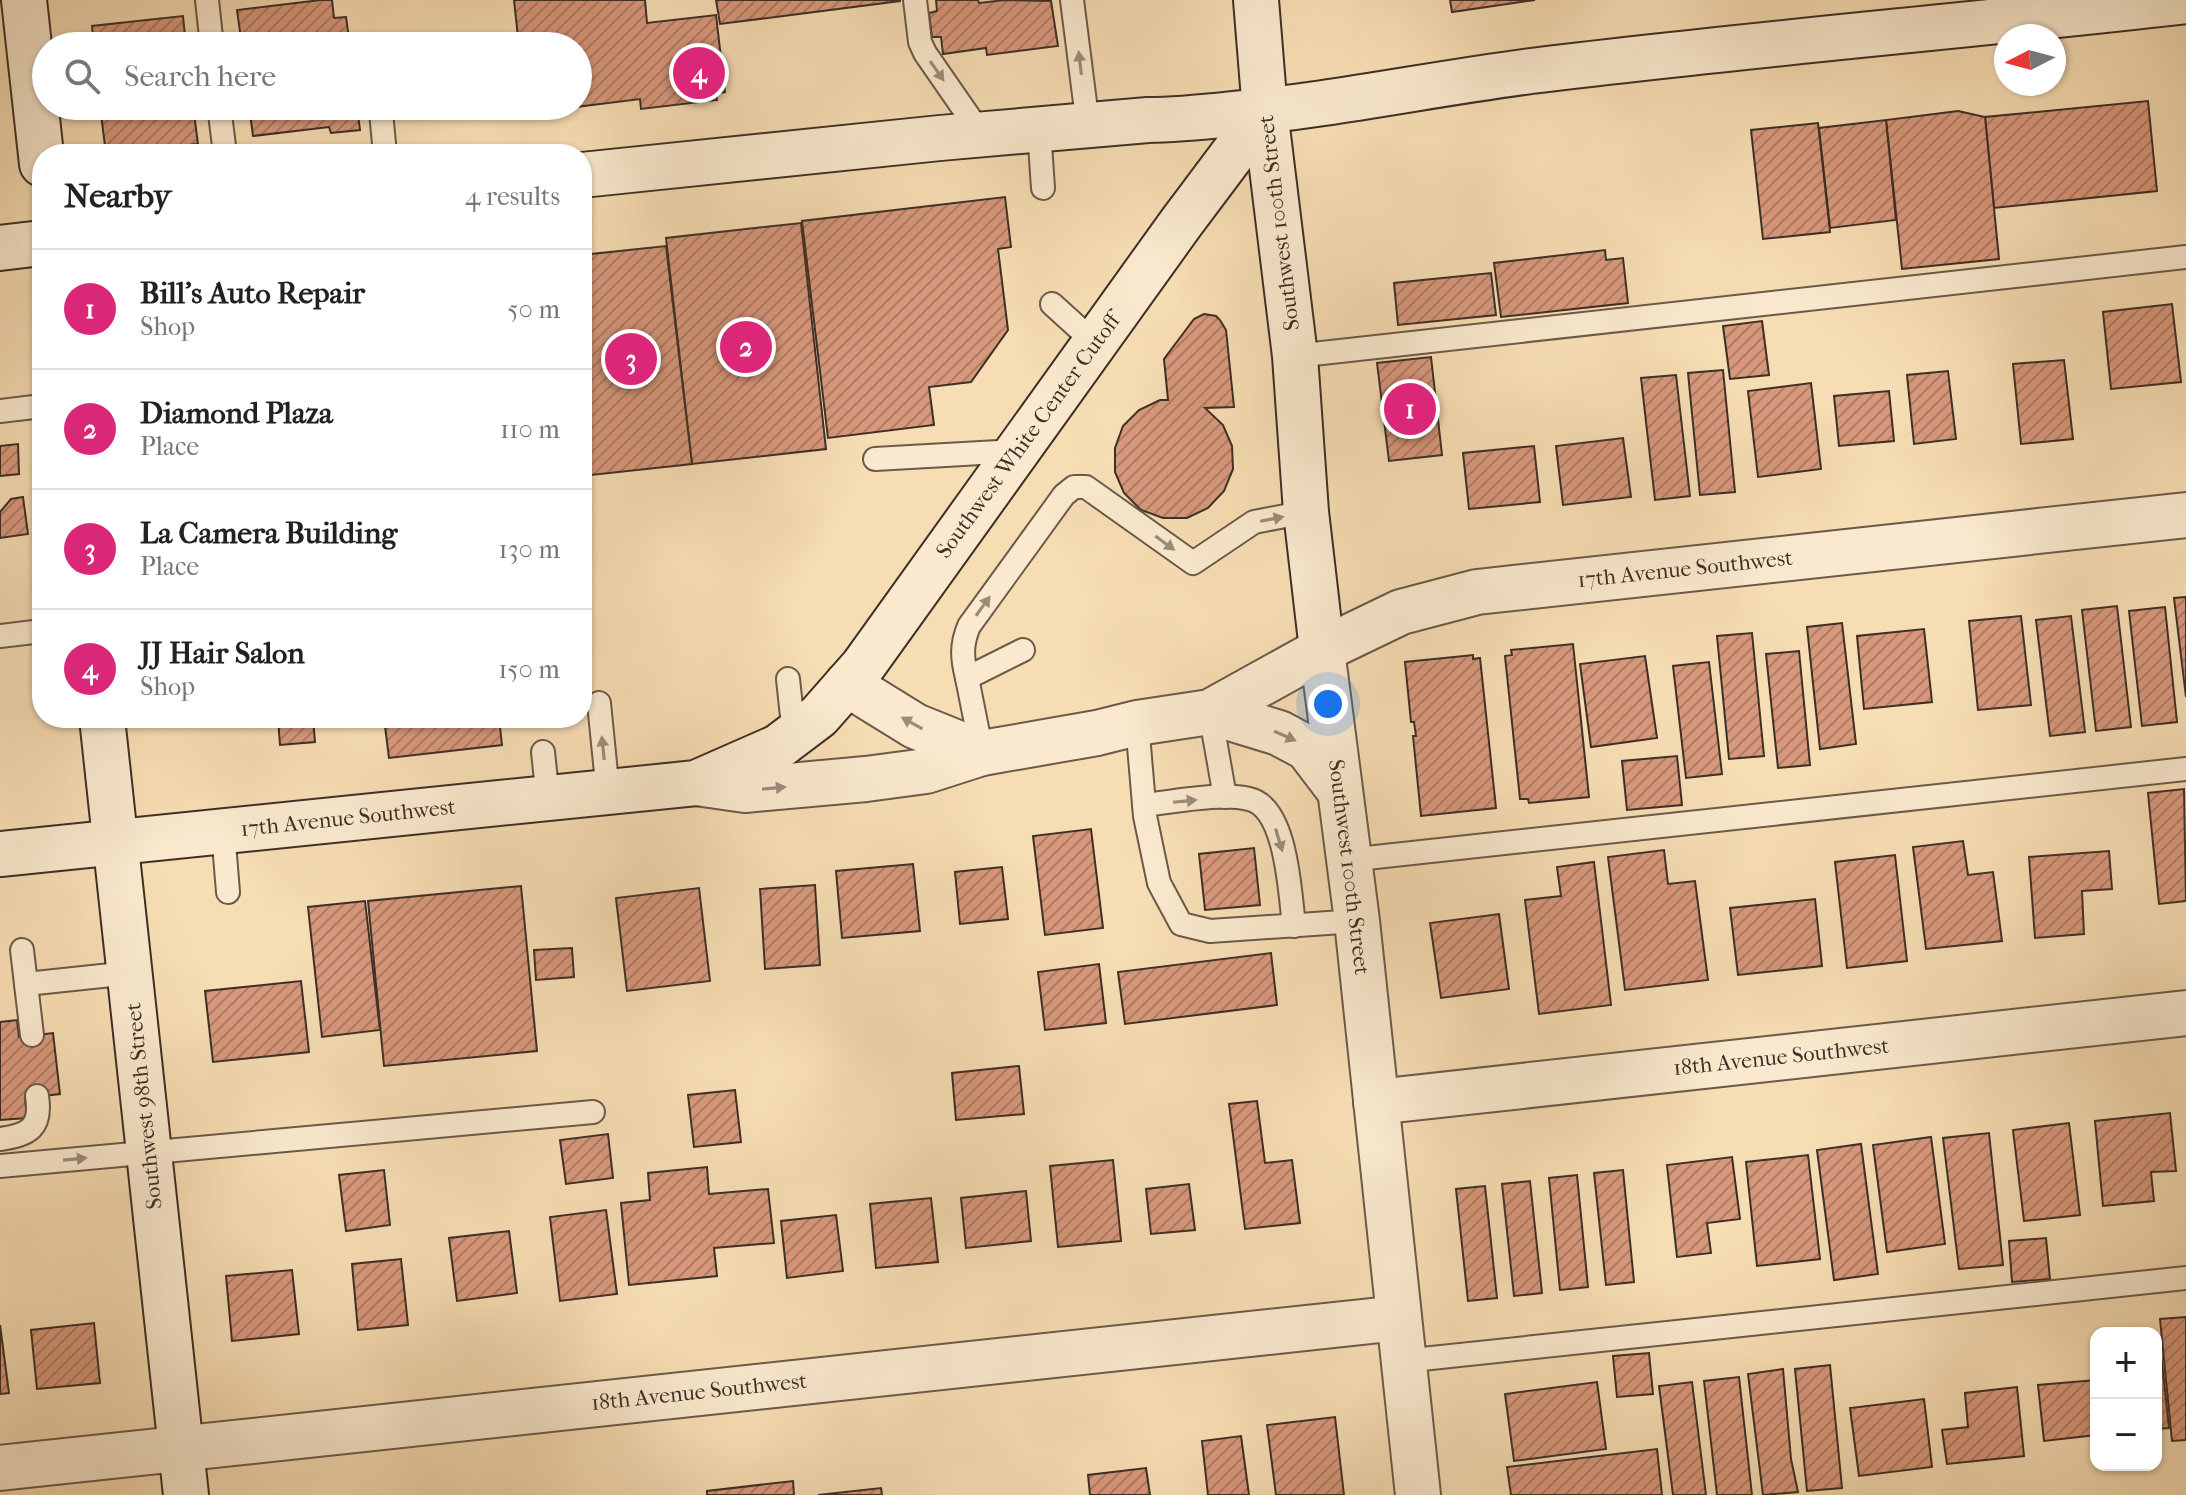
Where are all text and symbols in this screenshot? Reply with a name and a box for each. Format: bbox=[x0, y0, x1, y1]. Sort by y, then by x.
north arrow bbox=[1994, 24, 2066, 96]
search box bbox=[32, 32, 592, 120]
pin: 4 bbox=[673, 43, 725, 103]
one-way arrow bbox=[1073, 50, 1086, 75]
icon: search bbox=[60, 54, 104, 98]
text: Search here bbox=[124, 59, 276, 94]
one-way arrow bbox=[929, 61, 944, 82]
street label: Southwest 100th Street bbox=[1253, 114, 1305, 332]
text: Nearby bbox=[64, 176, 171, 216]
text: 4 results bbox=[465, 181, 560, 212]
text: Bill's Auto Repair bbox=[140, 276, 365, 311]
text: 1 bbox=[85, 294, 95, 325]
text: 50 m bbox=[507, 294, 560, 325]
street label: Southwest White Center Cutoff bbox=[930, 305, 1128, 563]
text: Shop bbox=[140, 311, 195, 342]
pin: 2 bbox=[720, 317, 772, 377]
pin: 3 bbox=[605, 329, 657, 389]
pin: 1 bbox=[1384, 379, 1436, 439]
text: Diamond Plaza bbox=[140, 396, 333, 431]
text: 2 bbox=[83, 414, 97, 445]
text: 110 m bbox=[500, 414, 560, 445]
text: Place bbox=[140, 431, 199, 462]
one-way arrow bbox=[1259, 512, 1284, 525]
text: La Camera Building bbox=[140, 516, 397, 551]
text: 3 bbox=[85, 534, 95, 565]
text: 130 m bbox=[499, 534, 560, 565]
one-way arrow bbox=[1155, 535, 1176, 550]
street label: 17th Avenue Southwest bbox=[1576, 545, 1794, 593]
text: Place bbox=[140, 551, 199, 582]
one-way arrow bbox=[975, 596, 990, 617]
text: JJ Hair Salon bbox=[140, 636, 305, 671]
text: 4 bbox=[82, 654, 98, 685]
text: 150 m bbox=[498, 654, 560, 685]
text: Shop bbox=[140, 671, 195, 702]
your location bbox=[1308, 684, 1348, 724]
one-way arrow bbox=[901, 716, 923, 730]
one-way arrow bbox=[1273, 730, 1296, 743]
one-way arrow bbox=[597, 735, 610, 760]
street label: Southwest 100th Street bbox=[1323, 758, 1375, 976]
one-way arrow bbox=[762, 781, 787, 794]
street label: 17th Avenue Southwest bbox=[239, 794, 457, 842]
one-way arrow bbox=[1173, 794, 1198, 807]
one-way arrow bbox=[1273, 828, 1286, 852]
street label: Southwest 98th Street bbox=[120, 1001, 168, 1211]
street label: 18th Avenue Southwest bbox=[1672, 1033, 1890, 1081]
one-way arrow bbox=[63, 1152, 88, 1165]
map controls bbox=[2090, 1327, 2162, 1471]
button: + bbox=[2090, 1327, 2162, 1399]
street label: 18th Avenue Southwest bbox=[590, 1368, 808, 1416]
button: − bbox=[2090, 1399, 2162, 1471]

